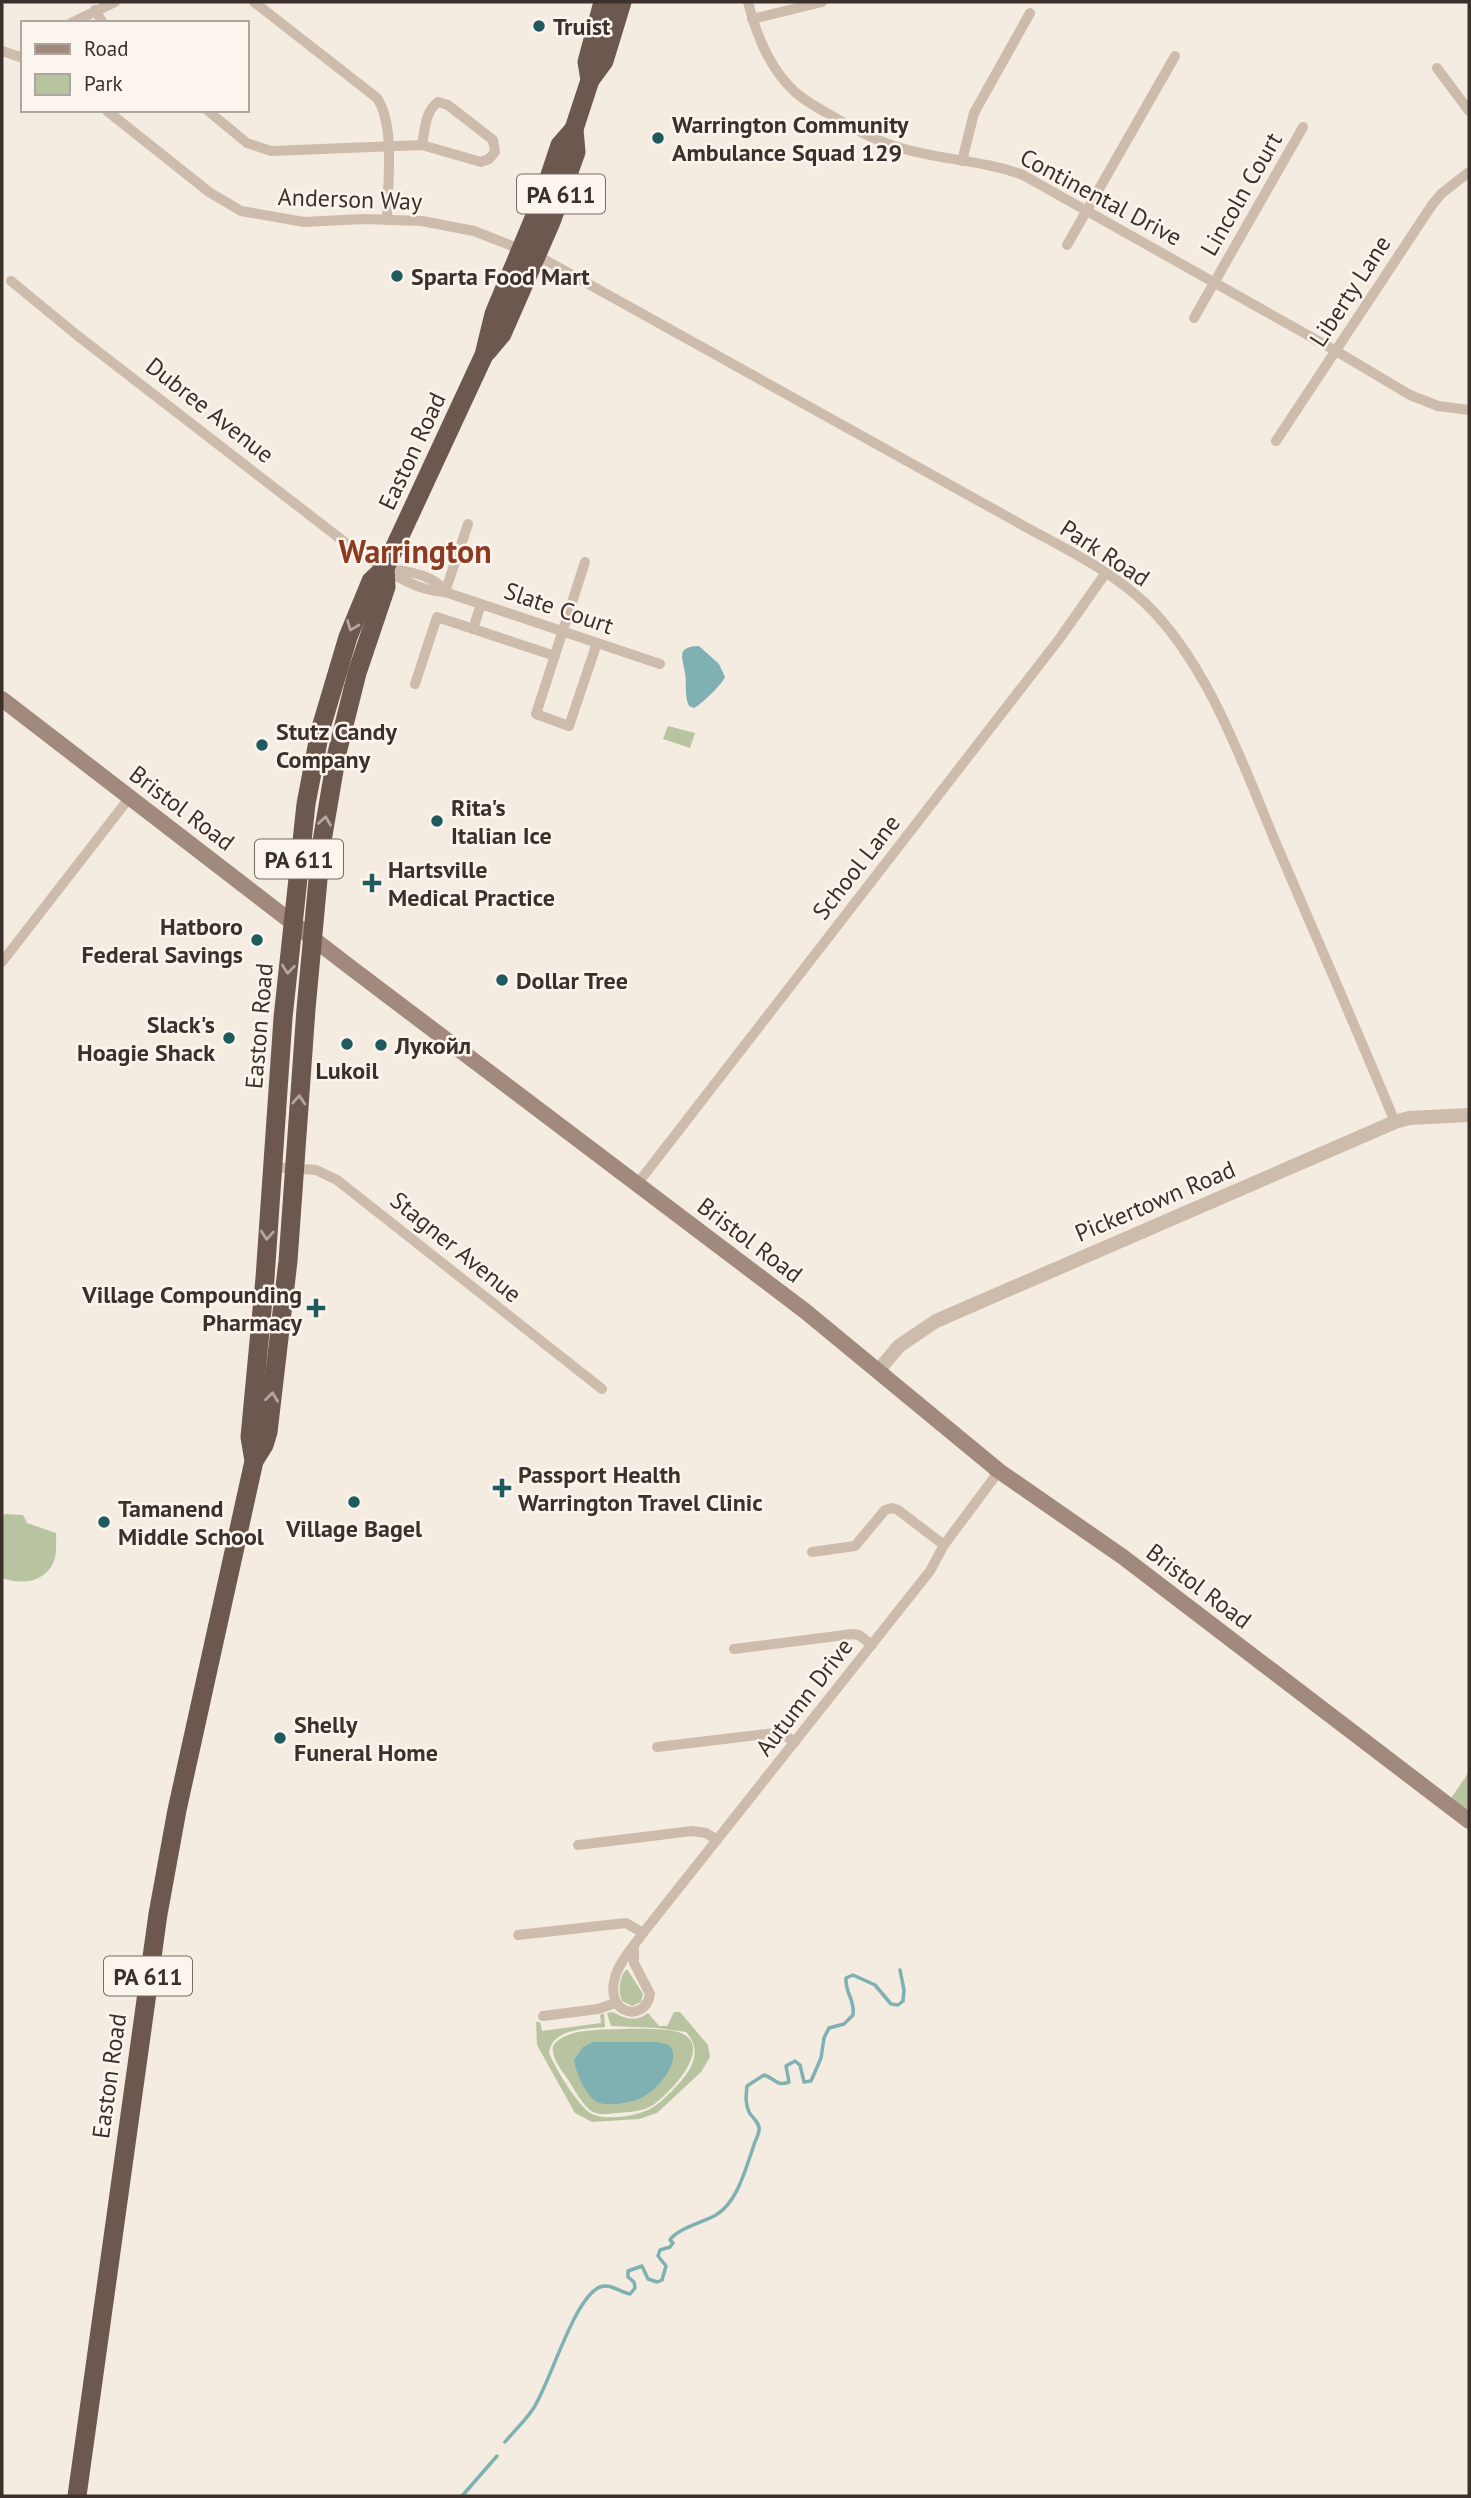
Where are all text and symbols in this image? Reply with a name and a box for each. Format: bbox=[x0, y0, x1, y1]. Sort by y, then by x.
place label: Truist bbox=[553, 11, 611, 42]
marker: Truist bbox=[531, 18, 547, 34]
legend bbox=[21, 21, 248, 112]
text: Road bbox=[84, 35, 128, 62]
text: Park bbox=[84, 70, 123, 97]
place label: Warrington Community Ambulance Squad 129 bbox=[672, 109, 909, 168]
street label: Lincoln Court bbox=[1193, 127, 1289, 261]
marker: Warrington Community Ambulance Squad 129 bbox=[650, 130, 666, 146]
street label: Continental Drive bbox=[1015, 141, 1187, 253]
road number: PA 611 bbox=[517, 174, 605, 214]
street label: Anderson Way bbox=[277, 181, 423, 217]
street label: Liberty Lane bbox=[1302, 229, 1398, 353]
place label: Sparta Food Mart bbox=[411, 261, 590, 292]
marker: Sparta Food Mart bbox=[389, 268, 405, 284]
street label: Dubree Avenue bbox=[140, 350, 280, 470]
street label: Easton Road bbox=[371, 387, 453, 515]
street label: Park Road bbox=[1054, 513, 1156, 593]
district label: Warrington bbox=[338, 530, 492, 572]
street label: Slate Court bbox=[500, 575, 618, 641]
one-way arrow bbox=[347, 620, 361, 632]
place label: Stutz Candy Company bbox=[276, 716, 397, 775]
marker: Stutz Candy Company bbox=[254, 737, 270, 753]
street label: Bristol Road bbox=[123, 758, 241, 858]
place label: Rita's Italian Ice bbox=[451, 792, 552, 851]
street label: School Lane bbox=[805, 808, 907, 926]
marker: Rita's Italian Ice bbox=[429, 813, 445, 829]
one-way arrow bbox=[317, 815, 332, 827]
road number: PA 611 bbox=[255, 839, 343, 878]
place label: Hartsville Medical Practice bbox=[388, 854, 555, 913]
marker: Hartsville Medical Practice bbox=[362, 873, 382, 893]
place label: Hatboro Federal Savings bbox=[81, 911, 243, 970]
marker: Hatboro Federal Savings bbox=[249, 932, 265, 948]
street label: Easton Road bbox=[238, 962, 280, 1090]
one-way arrow bbox=[281, 964, 296, 975]
place label: Dollar Tree bbox=[516, 965, 628, 996]
marker: Dollar Tree bbox=[494, 972, 510, 988]
place label: Slack's Hoagie Shack bbox=[77, 1009, 215, 1068]
marker: Slack's Hoagie Shack bbox=[221, 1030, 237, 1046]
place label: Лукойл bbox=[394, 1030, 471, 1061]
marker: Lukoil bbox=[339, 1036, 355, 1052]
marker: Лукойл bbox=[373, 1037, 389, 1053]
place label: Lukoil bbox=[315, 1055, 380, 1086]
one-way arrow bbox=[291, 1094, 306, 1105]
street label: Pickertown Road bbox=[1070, 1153, 1240, 1249]
street label: Stagner Avenue bbox=[384, 1185, 528, 1309]
street label: Bristol Road bbox=[691, 1190, 809, 1290]
one-way arrow bbox=[260, 1230, 275, 1241]
place label: Village Compounding Pharmacy bbox=[81, 1279, 303, 1338]
marker: Village Compounding Pharmacy bbox=[308, 1300, 324, 1316]
one-way arrow bbox=[265, 1391, 280, 1402]
place label: Passport Health Warrington Travel Clinic bbox=[518, 1459, 763, 1518]
marker: Passport Health Warrington Travel Clinic bbox=[492, 1478, 512, 1498]
place label: Tamanend Middle School bbox=[118, 1493, 265, 1552]
marker: Village Bagel bbox=[346, 1494, 362, 1510]
place label: Village Bagel bbox=[285, 1513, 423, 1544]
marker: Tamanend Middle School bbox=[96, 1514, 112, 1530]
street label: Bristol Road bbox=[1140, 1536, 1258, 1636]
street label: Autumn Drive bbox=[748, 1632, 860, 1762]
place label: Shelly Funeral Home bbox=[294, 1709, 438, 1768]
marker: Shelly Funeral Home bbox=[272, 1730, 288, 1746]
road number: PA 611 bbox=[104, 1956, 192, 1996]
street label: Easton Road bbox=[85, 2011, 133, 2141]

